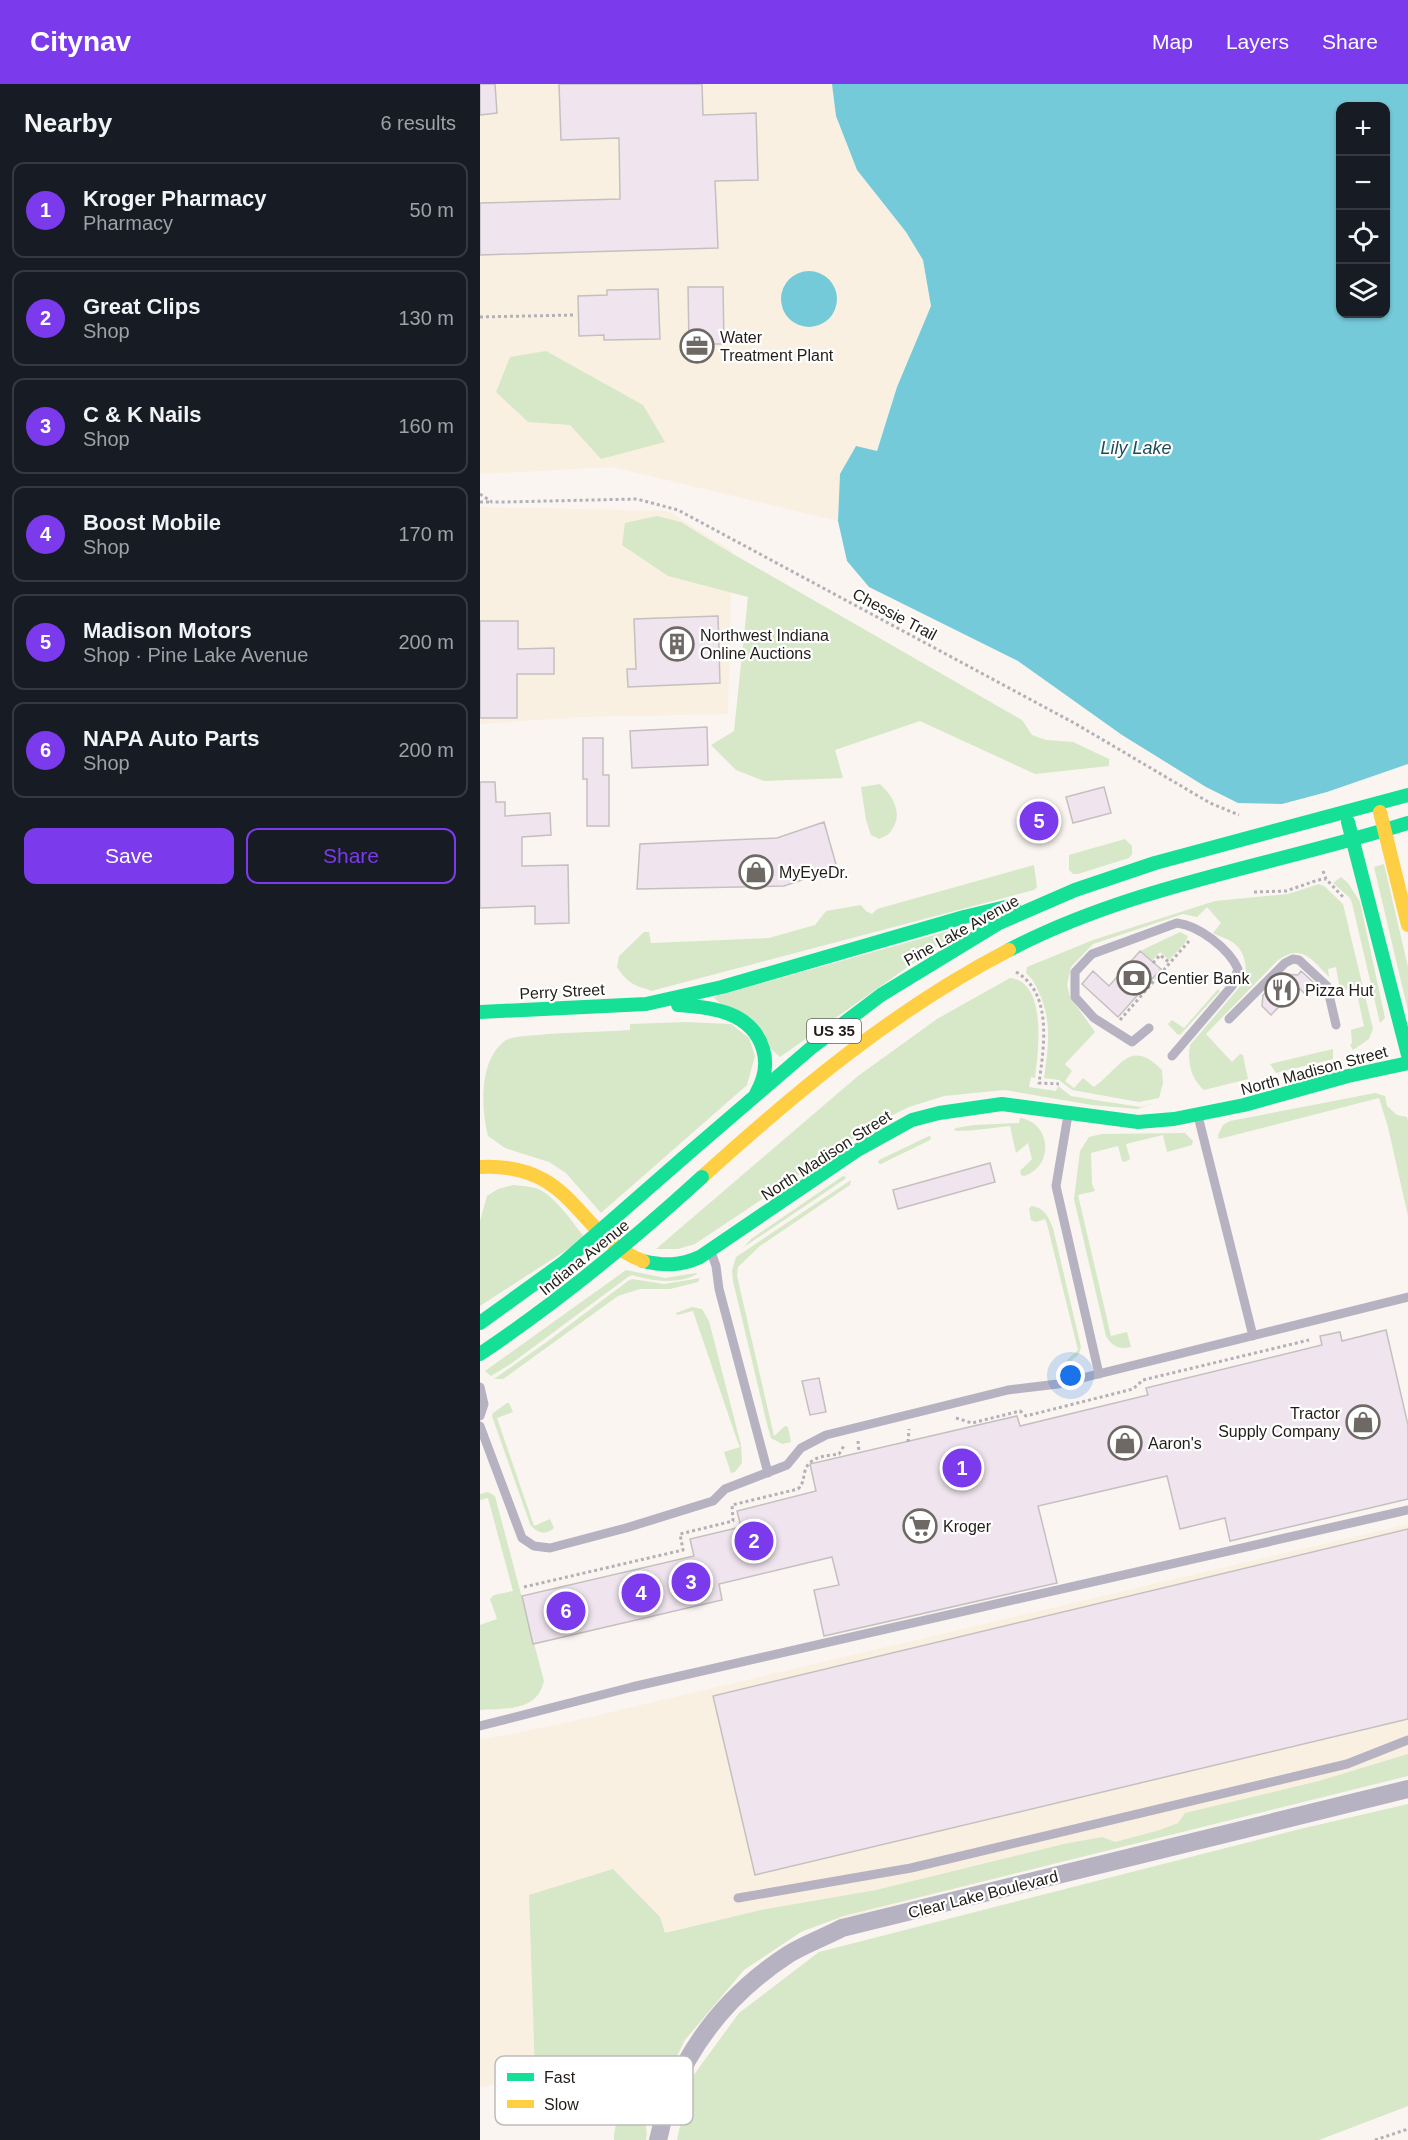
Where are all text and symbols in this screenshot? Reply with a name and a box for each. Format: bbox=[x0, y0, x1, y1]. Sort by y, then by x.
text: Citynav bbox=[30, 26, 131, 57]
text: Map bbox=[1152, 30, 1193, 53]
text: Layers bbox=[1226, 30, 1289, 53]
text: Share bbox=[1322, 30, 1378, 53]
map controls bbox=[1336, 102, 1390, 318]
button: + bbox=[1336, 102, 1390, 156]
text: Nearby bbox=[24, 108, 112, 138]
text: 6 results bbox=[380, 112, 456, 134]
button: − bbox=[1336, 156, 1390, 210]
text: Kroger Pharmacy bbox=[83, 186, 266, 211]
text: 1 bbox=[40, 199, 51, 221]
text: 50 m bbox=[410, 199, 454, 221]
button: locate bbox=[1336, 210, 1390, 264]
text: Pharmacy bbox=[83, 212, 173, 234]
button: layers bbox=[1336, 264, 1390, 318]
text: Great Clips bbox=[83, 294, 200, 319]
text: 2 bbox=[40, 307, 51, 329]
text: 130 m bbox=[398, 307, 454, 329]
text: Shop bbox=[83, 320, 130, 342]
office icon: Water Treatment Plant bbox=[679, 328, 715, 364]
place label: Water Treatment Plant bbox=[720, 329, 834, 364]
text: C & K Nails bbox=[83, 402, 202, 427]
text: 3 bbox=[40, 415, 51, 437]
text: 160 m bbox=[398, 415, 454, 437]
text: Shop bbox=[83, 428, 130, 450]
water label: Lily Lake bbox=[1100, 438, 1172, 458]
text: Boost Mobile bbox=[83, 510, 221, 535]
text: 4 bbox=[40, 523, 51, 545]
text: 170 m bbox=[398, 523, 454, 545]
text: Shop bbox=[83, 536, 130, 558]
street label: Chessie Trail bbox=[850, 585, 940, 644]
text: Madison Motors bbox=[83, 618, 252, 643]
building icon: Northwest Indiana Online Auctions bbox=[659, 626, 695, 662]
place label: Northwest Indiana Online Auctions bbox=[700, 627, 829, 662]
text: 5 bbox=[40, 631, 51, 653]
text: 200 m bbox=[398, 631, 454, 653]
text: Shop · Pine Lake Avenue bbox=[83, 644, 308, 666]
text: NAPA Auto Parts bbox=[83, 726, 259, 751]
text: 6 bbox=[40, 739, 51, 761]
text: 200 m bbox=[398, 739, 454, 761]
text: Shop bbox=[83, 752, 130, 774]
pin: 5 bbox=[1020, 798, 1058, 844]
button: Save bbox=[24, 828, 234, 884]
button: Share bbox=[246, 828, 456, 884]
shop icon: MyEyeDr. bbox=[738, 854, 774, 890]
place label: MyEyeDr. bbox=[779, 864, 848, 881]
street label: Pine Lake Avenue bbox=[901, 892, 1022, 969]
bank icon: Centier Bank bbox=[1116, 960, 1152, 996]
place label: Centier Bank bbox=[1157, 970, 1250, 987]
restaurant icon: Pizza Hut bbox=[1264, 972, 1300, 1008]
street label: Perry Street bbox=[519, 981, 606, 1002]
place label: Pizza Hut bbox=[1305, 982, 1374, 999]
road number: US 35 bbox=[807, 1019, 861, 1043]
street label: North Madison Street bbox=[1239, 1043, 1390, 1098]
street label: North Madison Street bbox=[758, 1107, 895, 1204]
street label: Indiana Avenue bbox=[536, 1216, 632, 1299]
your location bbox=[1056, 1361, 1085, 1390]
shop icon: Tractor Supply Company bbox=[1345, 1404, 1381, 1440]
place label: Tractor Supply Company bbox=[1218, 1405, 1341, 1440]
shop icon: Aaron's bbox=[1107, 1425, 1143, 1461]
place label: Aaron's bbox=[1148, 1435, 1202, 1452]
pin: 1 bbox=[942, 1446, 982, 1490]
supermarket icon: Kroger bbox=[902, 1508, 938, 1544]
pin: 2 bbox=[734, 1518, 774, 1564]
place label: Kroger bbox=[943, 1518, 992, 1535]
pin: 3 bbox=[672, 1560, 710, 1604]
pin: 4 bbox=[622, 1570, 660, 1616]
pin: 6 bbox=[546, 1588, 586, 1634]
street label: Clear Lake Boulevard bbox=[906, 1868, 1060, 1921]
legend bbox=[495, 2056, 693, 2125]
text: Fast bbox=[544, 2069, 576, 2086]
text: Slow bbox=[544, 2096, 579, 2113]

